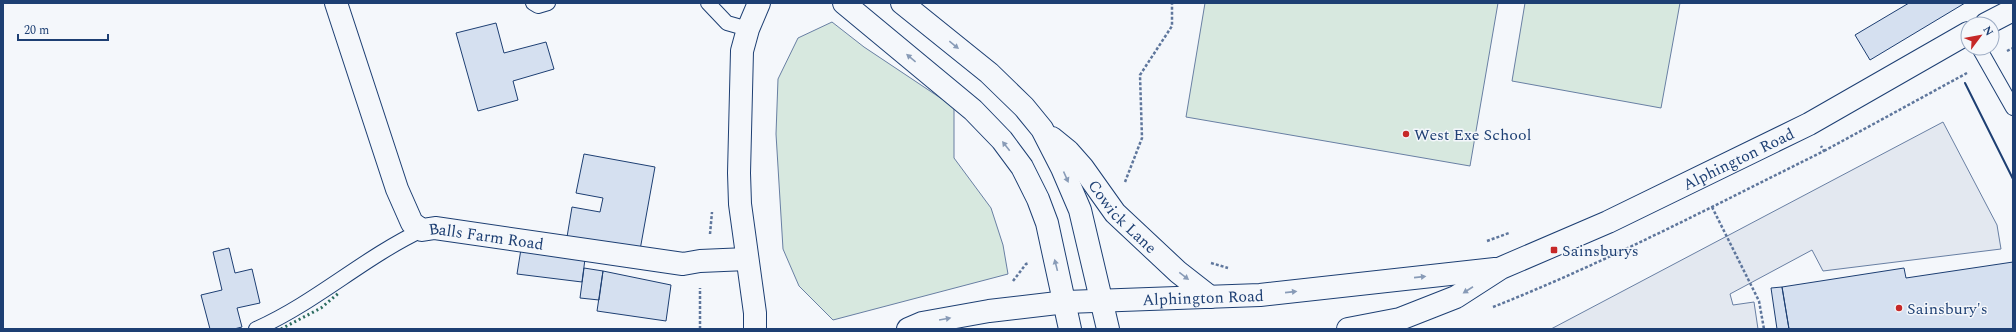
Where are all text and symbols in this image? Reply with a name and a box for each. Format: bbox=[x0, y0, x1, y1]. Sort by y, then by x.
scale bar bbox=[18, 16, 108, 42]
north arrow bbox=[1960, 16, 2000, 56]
text: 20 m bbox=[24, 21, 49, 40]
text: N bbox=[1978, 23, 1998, 39]
one-way arrow bbox=[949, 41, 960, 49]
one-way arrow bbox=[906, 53, 917, 62]
street label: Alphington Road bbox=[1679, 122, 1799, 197]
place label: West Exe School bbox=[1414, 123, 1531, 147]
marker: West Exe School bbox=[1401, 129, 1411, 139]
one-way arrow bbox=[1002, 141, 1011, 152]
one-way arrow bbox=[1063, 171, 1069, 182]
street label: Cowick Lane bbox=[1082, 175, 1162, 259]
street label: Balls Farm Road bbox=[427, 216, 545, 257]
place label: Sainsburys bbox=[1562, 239, 1639, 263]
marker: Sainsburys bbox=[1549, 245, 1559, 255]
one-way arrow bbox=[1053, 258, 1059, 270]
one-way arrow bbox=[1178, 272, 1189, 281]
one-way arrow bbox=[1414, 274, 1426, 281]
street label: Alphington Road bbox=[1142, 284, 1264, 312]
one-way arrow bbox=[1462, 286, 1474, 293]
one-way arrow bbox=[1285, 288, 1297, 295]
place label: Sainsbury's bbox=[1907, 297, 1988, 321]
marker: Sainsbury's bbox=[1894, 303, 1904, 313]
one-way arrow bbox=[939, 316, 951, 322]

